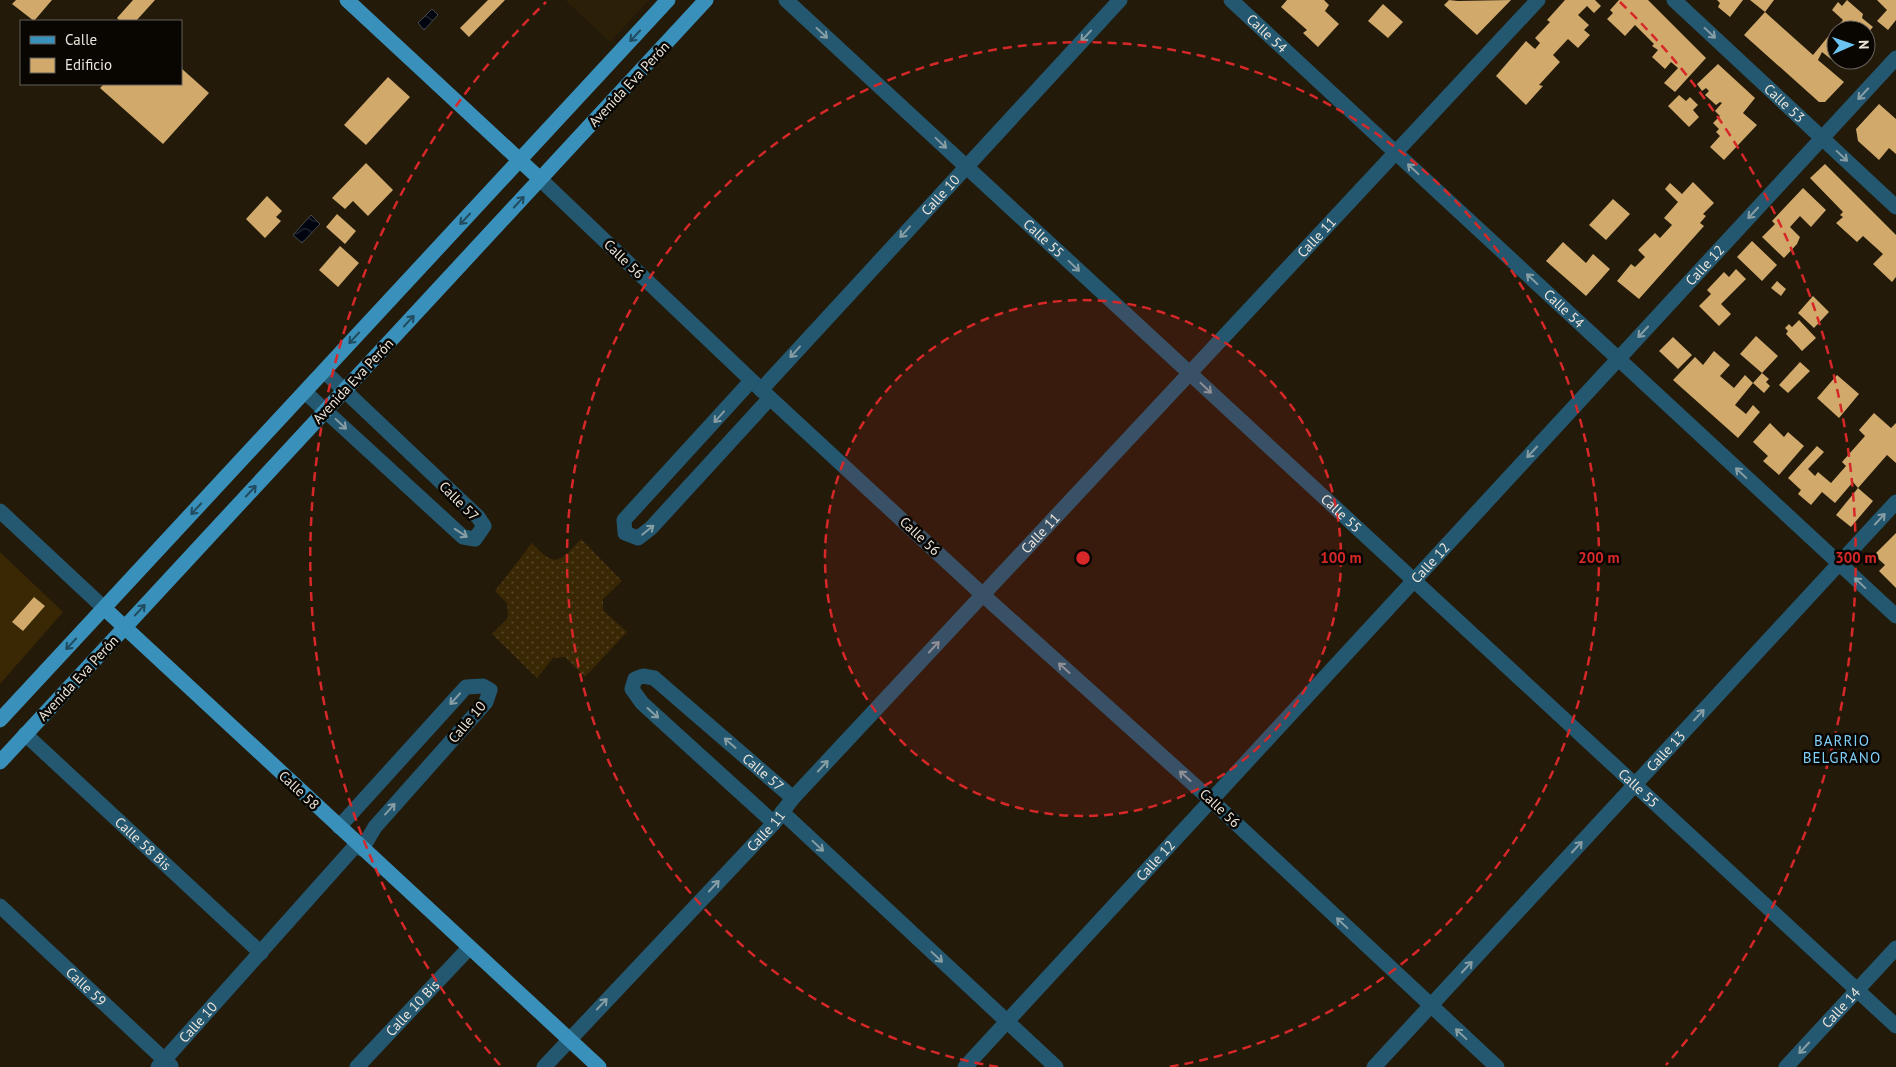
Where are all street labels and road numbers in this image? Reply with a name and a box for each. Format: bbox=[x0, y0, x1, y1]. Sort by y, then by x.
street label: Calle 54 bbox=[1243, 10, 1291, 57]
street label: Avenida Eva Perón bbox=[585, 38, 673, 130]
street label: Calle 53 bbox=[1760, 80, 1809, 126]
street label: Calle 10 bbox=[917, 171, 964, 219]
street label: Calle 11 bbox=[1293, 213, 1340, 261]
street label: Calle 55 bbox=[1020, 215, 1068, 262]
street label: Calle 56 bbox=[600, 236, 648, 282]
street label: Calle 12 bbox=[1682, 241, 1728, 289]
street label: Calle 54 bbox=[1540, 285, 1588, 332]
street label: Avenida Eva Perón bbox=[309, 335, 397, 427]
street label: Calle 57 bbox=[435, 477, 483, 525]
street label: Calle 55 bbox=[1317, 490, 1365, 536]
street label: Calle 11 bbox=[1017, 509, 1064, 557]
street label: Calle 56 bbox=[896, 513, 944, 559]
street label: Calle 12 bbox=[1407, 539, 1453, 587]
street label: Avenida Eva Perón bbox=[34, 632, 122, 724]
street label: Calle 10 bbox=[444, 697, 490, 747]
street label: Calle 13 bbox=[1643, 727, 1689, 775]
street label: Calle 57 bbox=[739, 749, 788, 795]
street label: Calle 55 bbox=[1614, 765, 1663, 811]
street label: Calle 58 bbox=[275, 767, 323, 813]
street label: Calle 56 bbox=[1196, 785, 1244, 831]
street label: Calle 11 bbox=[743, 807, 789, 855]
street label: Calle 58 Bis bbox=[111, 813, 175, 874]
street label: Calle 12 bbox=[1132, 836, 1179, 885]
street label: Calle 59 bbox=[62, 963, 110, 1010]
street label: Calle 10 Bis bbox=[382, 976, 443, 1040]
street label: Calle 14 bbox=[1818, 983, 1864, 1032]
street label: Calle 10 bbox=[175, 998, 221, 1047]

